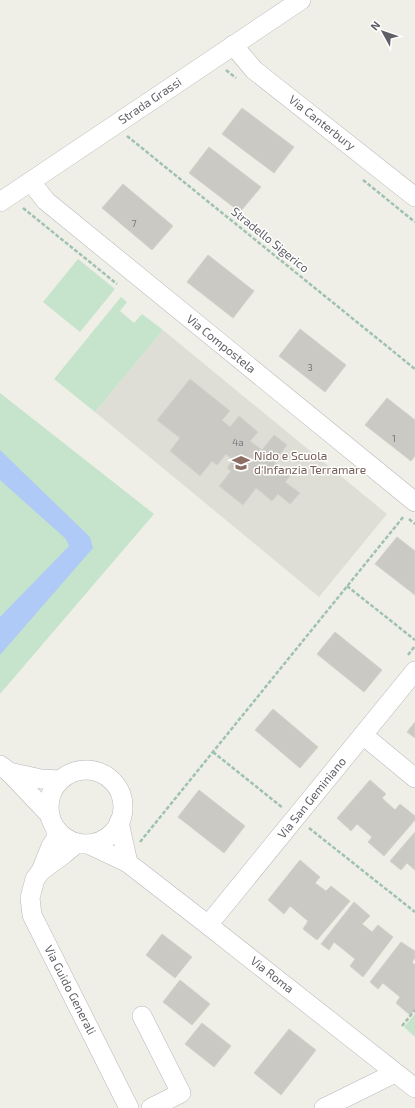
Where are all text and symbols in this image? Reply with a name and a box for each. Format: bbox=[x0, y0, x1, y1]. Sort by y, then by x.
north arrow bbox=[363, 12, 403, 52]
text: N bbox=[367, 18, 383, 32]
street label: Strada Grassi bbox=[115, 74, 184, 126]
street label: Via Canterbury bbox=[287, 92, 359, 153]
street label: Stradello Sigerico bbox=[229, 204, 312, 275]
house number: 7 bbox=[131, 217, 137, 229]
street label: Via Compostela bbox=[184, 311, 259, 375]
house number: 3 bbox=[307, 361, 313, 373]
house number: 1 bbox=[392, 432, 396, 444]
house number: 4a bbox=[232, 436, 244, 448]
place label: Nido e Scuola d'Infanzia Terramare bbox=[254, 448, 366, 476]
school or university icon: Nido e Scuola d'Infanzia Terramare bbox=[231, 453, 251, 473]
street label: Via San Geminiano bbox=[274, 754, 348, 841]
street label: Via Guido Generali bbox=[42, 942, 100, 1037]
street label: Via Roma bbox=[248, 953, 297, 995]

